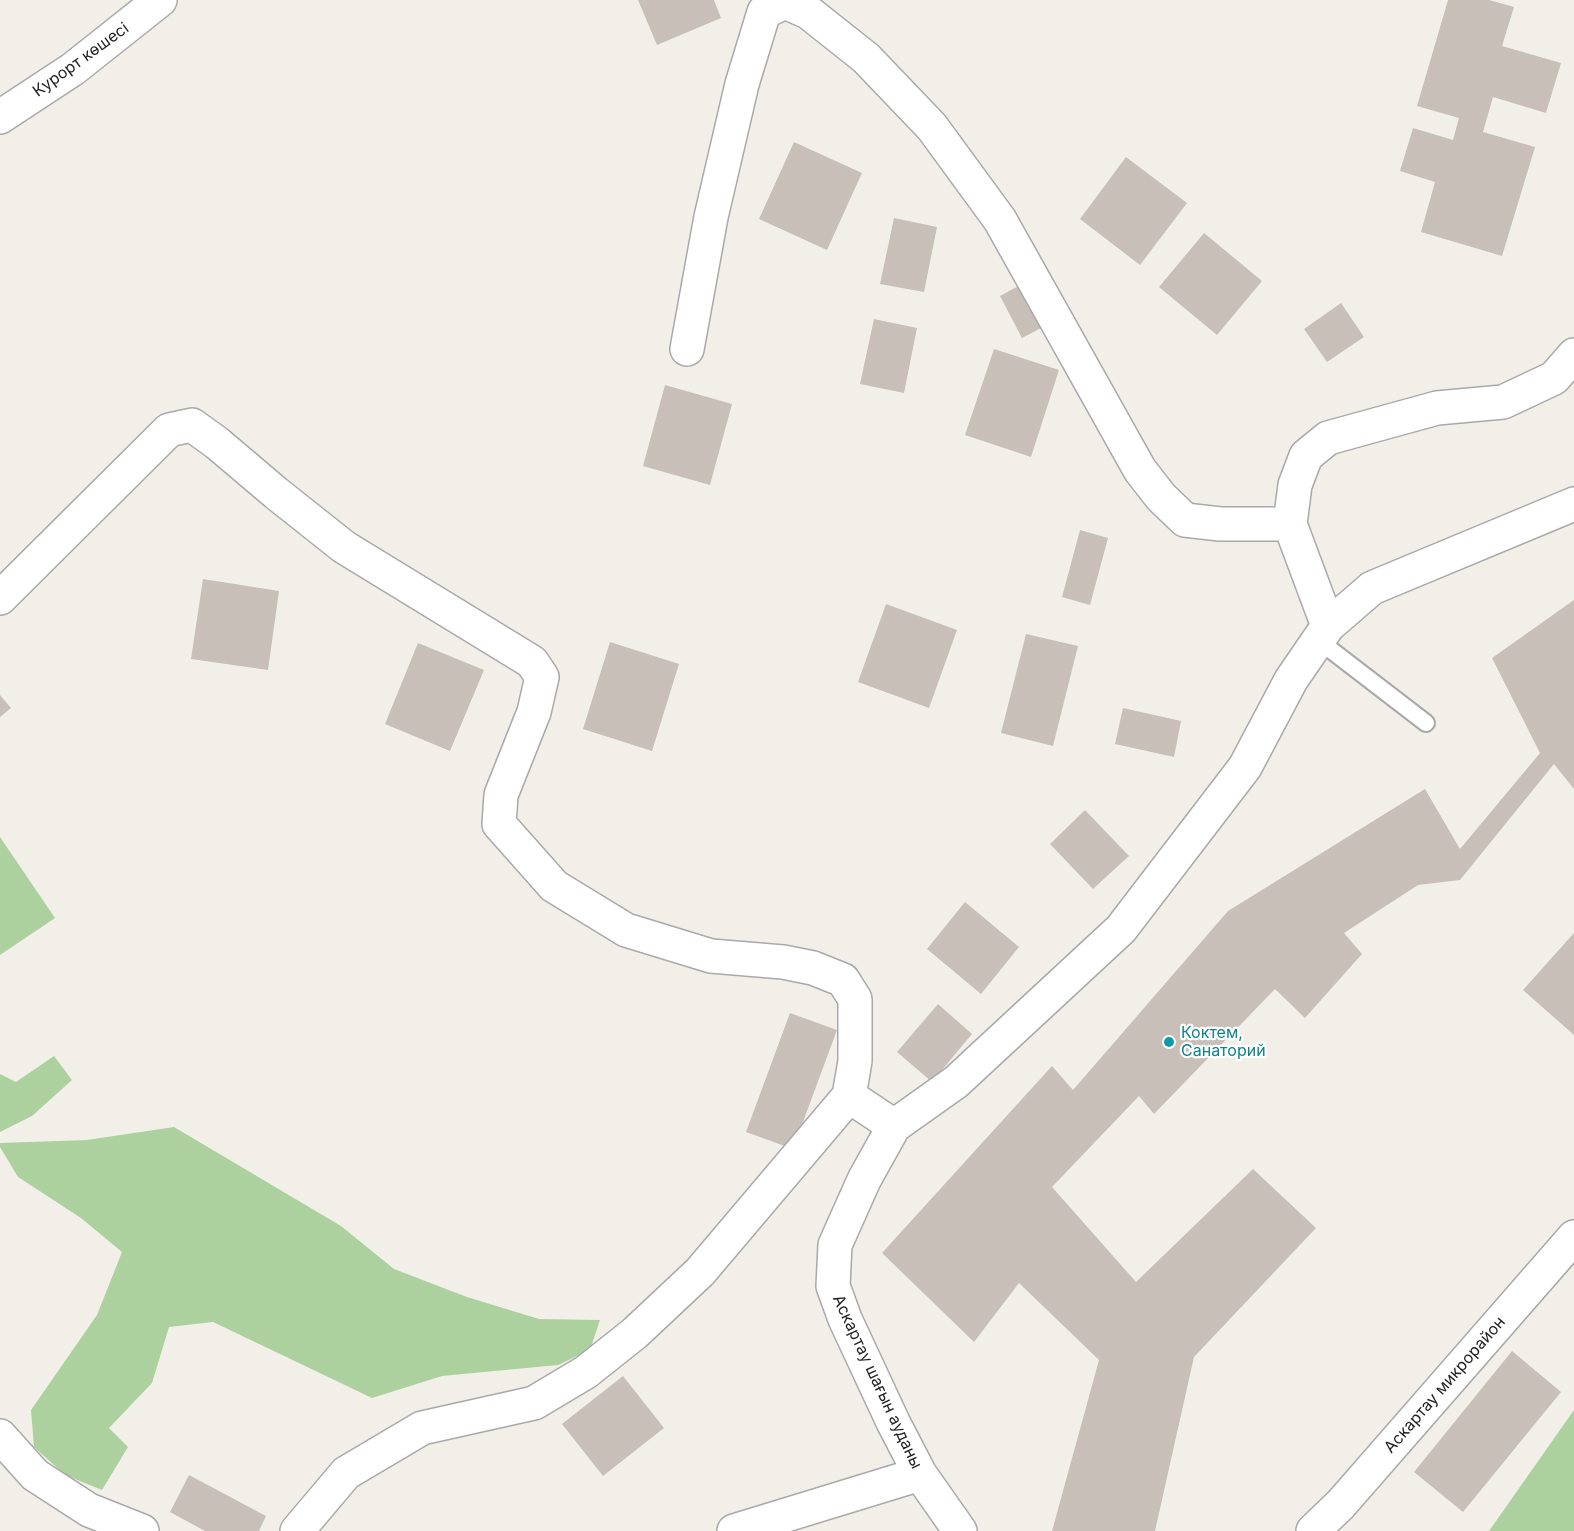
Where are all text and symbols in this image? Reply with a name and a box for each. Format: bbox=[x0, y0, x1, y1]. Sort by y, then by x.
street label: Курорт көшесі bbox=[29, 19, 133, 101]
place label: Коктем, Санаторий bbox=[1181, 1023, 1266, 1061]
marker: Коктем, Санаторий bbox=[1162, 1035, 1176, 1049]
street label: Аскартау шағын ауданы bbox=[828, 1292, 926, 1472]
street label: Аскартау микрорайон bbox=[1380, 1313, 1510, 1457]

